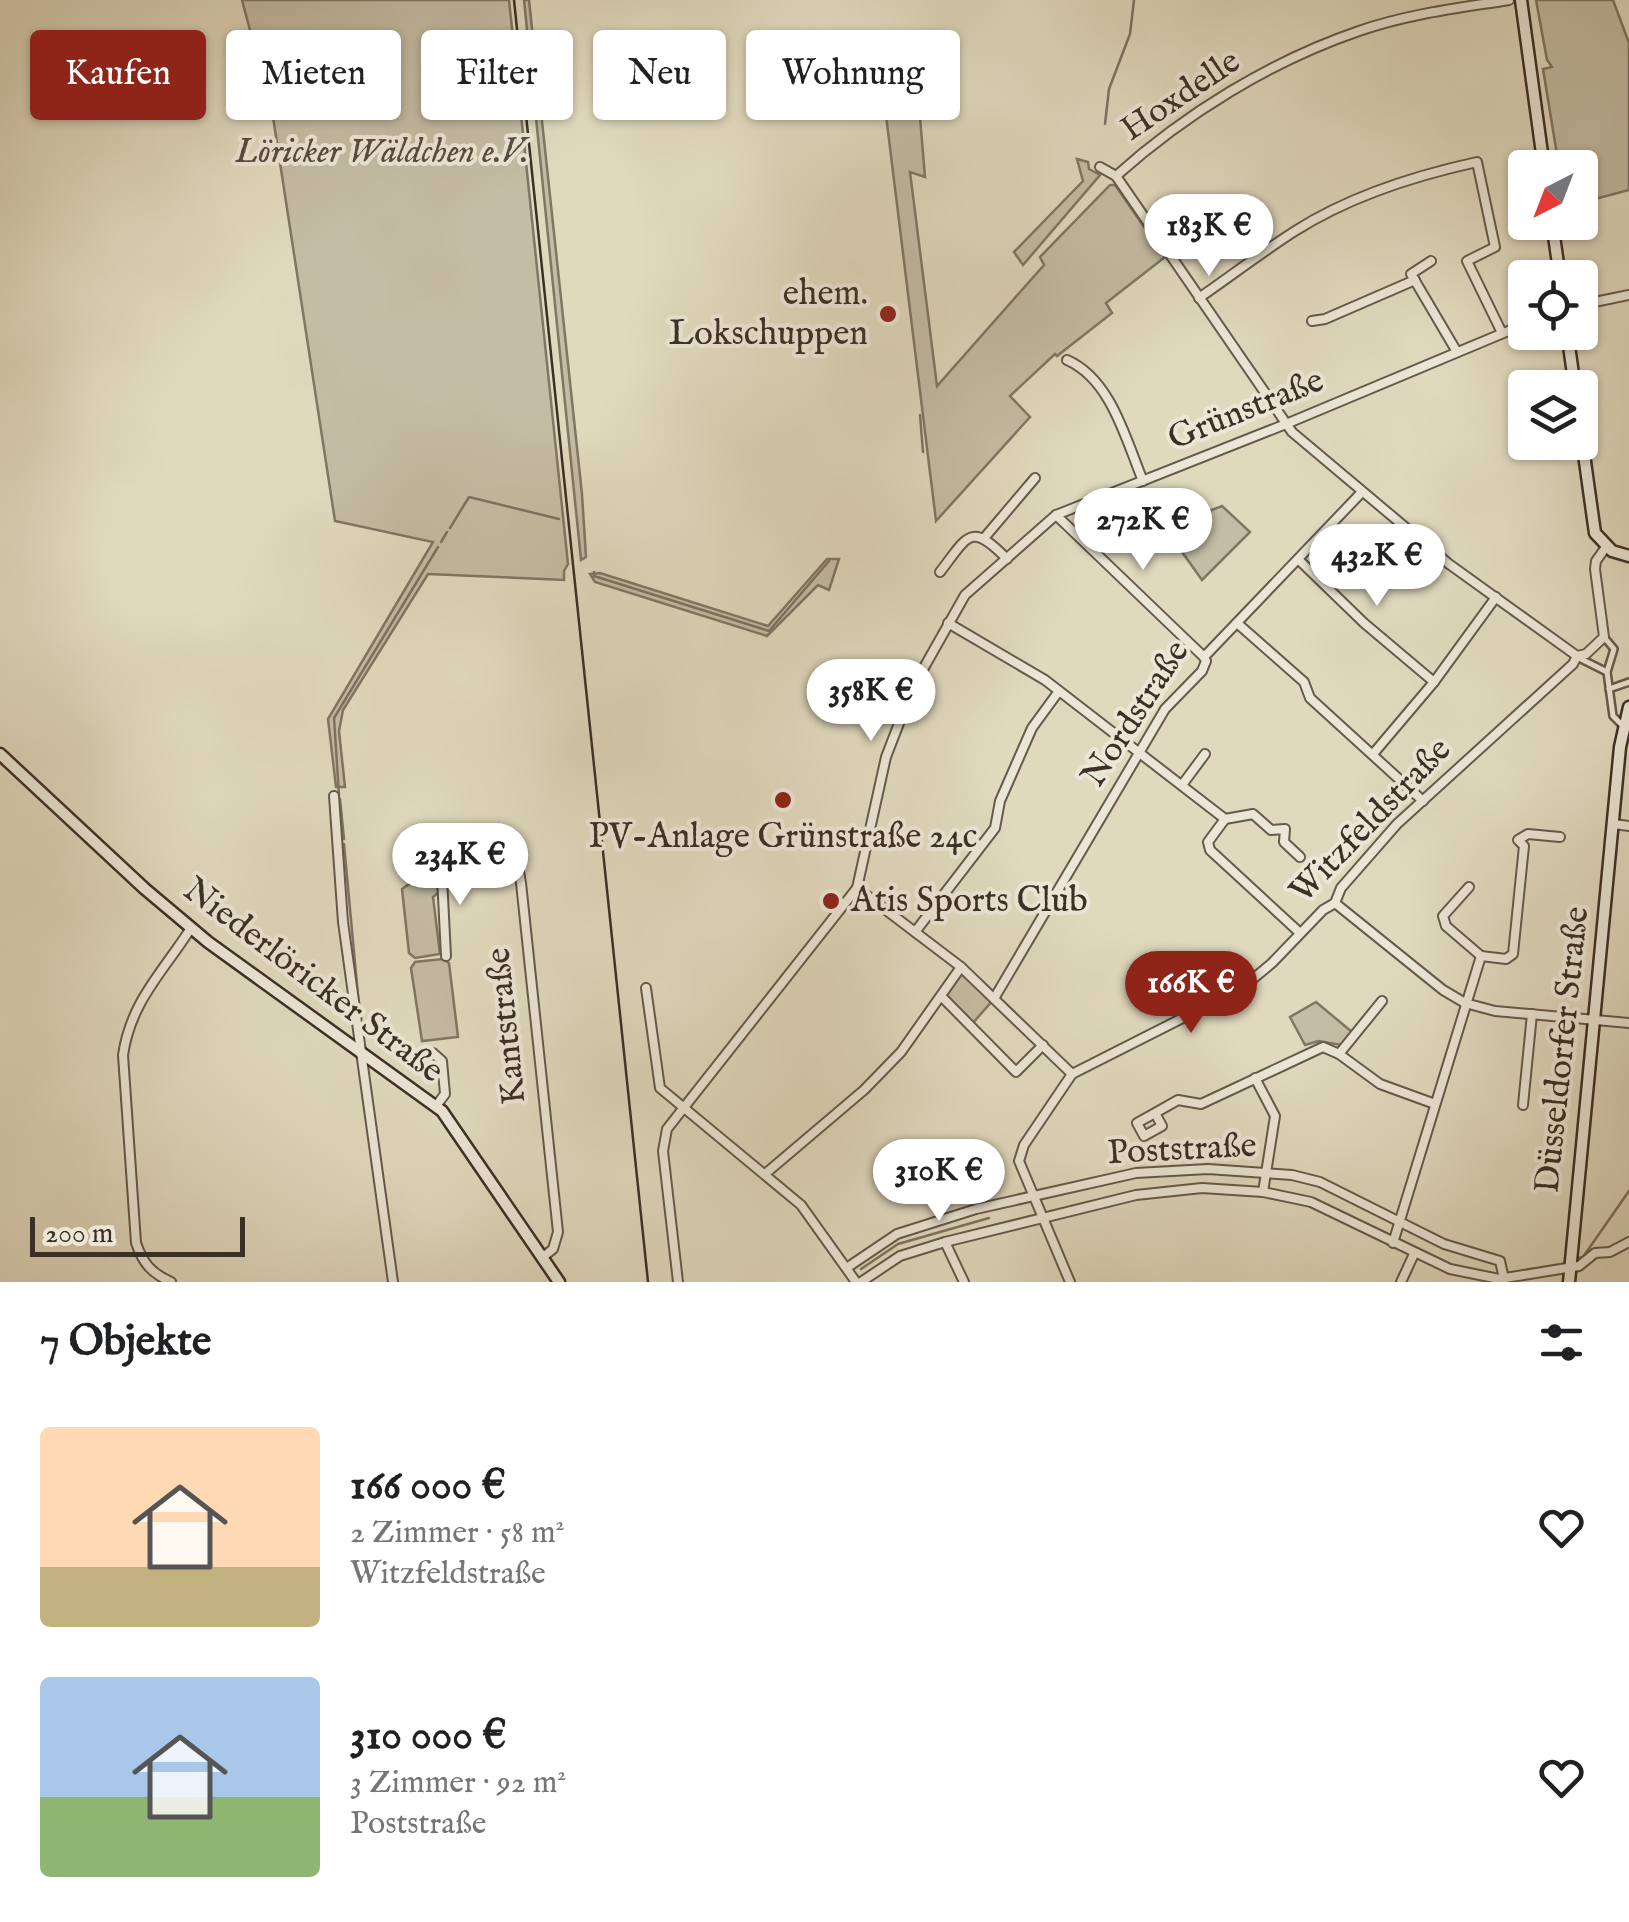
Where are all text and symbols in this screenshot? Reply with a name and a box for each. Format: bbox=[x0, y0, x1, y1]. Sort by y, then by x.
chip: Kaufen bbox=[30, 30, 206, 120]
chip: Mieten bbox=[226, 30, 401, 120]
chip: Filter bbox=[421, 30, 573, 120]
chip: Neu bbox=[593, 30, 726, 120]
chip: Wohnung bbox=[746, 30, 960, 120]
street label: Hoxdelle bbox=[1113, 40, 1249, 152]
park label: Löricker Wäldchen e.V. bbox=[234, 130, 530, 175]
north arrow bbox=[1508, 150, 1598, 240]
map controls bbox=[1508, 150, 1598, 460]
pin: 183K € bbox=[1128, 194, 1290, 279]
text: 183K € bbox=[1166, 206, 1252, 247]
button: locate bbox=[1508, 260, 1598, 350]
place label: ehem. Lokschuppen bbox=[669, 272, 868, 357]
marker: ehem. Lokschuppen bbox=[877, 303, 899, 325]
street label: Grünstraße bbox=[1162, 358, 1330, 462]
button: layers bbox=[1508, 370, 1598, 460]
pin: 272K € bbox=[1062, 488, 1224, 573]
text: 272K € bbox=[1096, 500, 1190, 541]
pin: 432K € bbox=[1296, 524, 1458, 609]
text: 432K € bbox=[1331, 536, 1423, 577]
street label: Nordstraße bbox=[1072, 632, 1200, 796]
pin: 358K € bbox=[790, 659, 952, 744]
text: 358K € bbox=[829, 671, 913, 712]
street label: Witzfeldstraße bbox=[1280, 728, 1462, 914]
marker: PV-Anlage Grünstraße 24c bbox=[772, 789, 794, 811]
place label: PV-Anlage Grünstraße 24c bbox=[588, 815, 978, 860]
pin: 234K € bbox=[379, 823, 541, 908]
text: 234K € bbox=[414, 835, 506, 876]
street label: Niederlöricker Straße bbox=[174, 868, 452, 1094]
place label: Atis Sports Club bbox=[850, 879, 1088, 924]
marker: Atis Sports Club bbox=[820, 890, 842, 912]
street label: Düsseldorfer Straße bbox=[1526, 905, 1600, 1195]
street label: Kantstraße bbox=[476, 945, 538, 1107]
pin: 166K € bbox=[1110, 951, 1272, 1036]
text: 166K € bbox=[1147, 963, 1235, 1004]
street label: Poststraße bbox=[1106, 1124, 1258, 1176]
pin: 310K € bbox=[858, 1139, 1020, 1224]
text: 310K € bbox=[895, 1151, 983, 1192]
scale bar bbox=[30, 1212, 245, 1256]
text: 200 m bbox=[45, 1217, 113, 1252]
icon: filters bbox=[1534, 1315, 1589, 1370]
text: 7 Objekte bbox=[40, 1316, 211, 1369]
text: 166 000 € bbox=[350, 1460, 506, 1513]
icon: home bbox=[120, 1467, 240, 1587]
icon: heart bbox=[1534, 1500, 1589, 1555]
text: 2 Zimmer · 58 m² bbox=[350, 1513, 565, 1554]
text: Witzfeldstraße bbox=[350, 1554, 546, 1595]
text: 310 000 € bbox=[350, 1710, 507, 1763]
icon: home bbox=[120, 1717, 240, 1837]
icon: heart bbox=[1534, 1750, 1589, 1805]
text: 3 Zimmer · 92 m² bbox=[350, 1763, 566, 1804]
text: Poststraße bbox=[350, 1804, 486, 1845]

